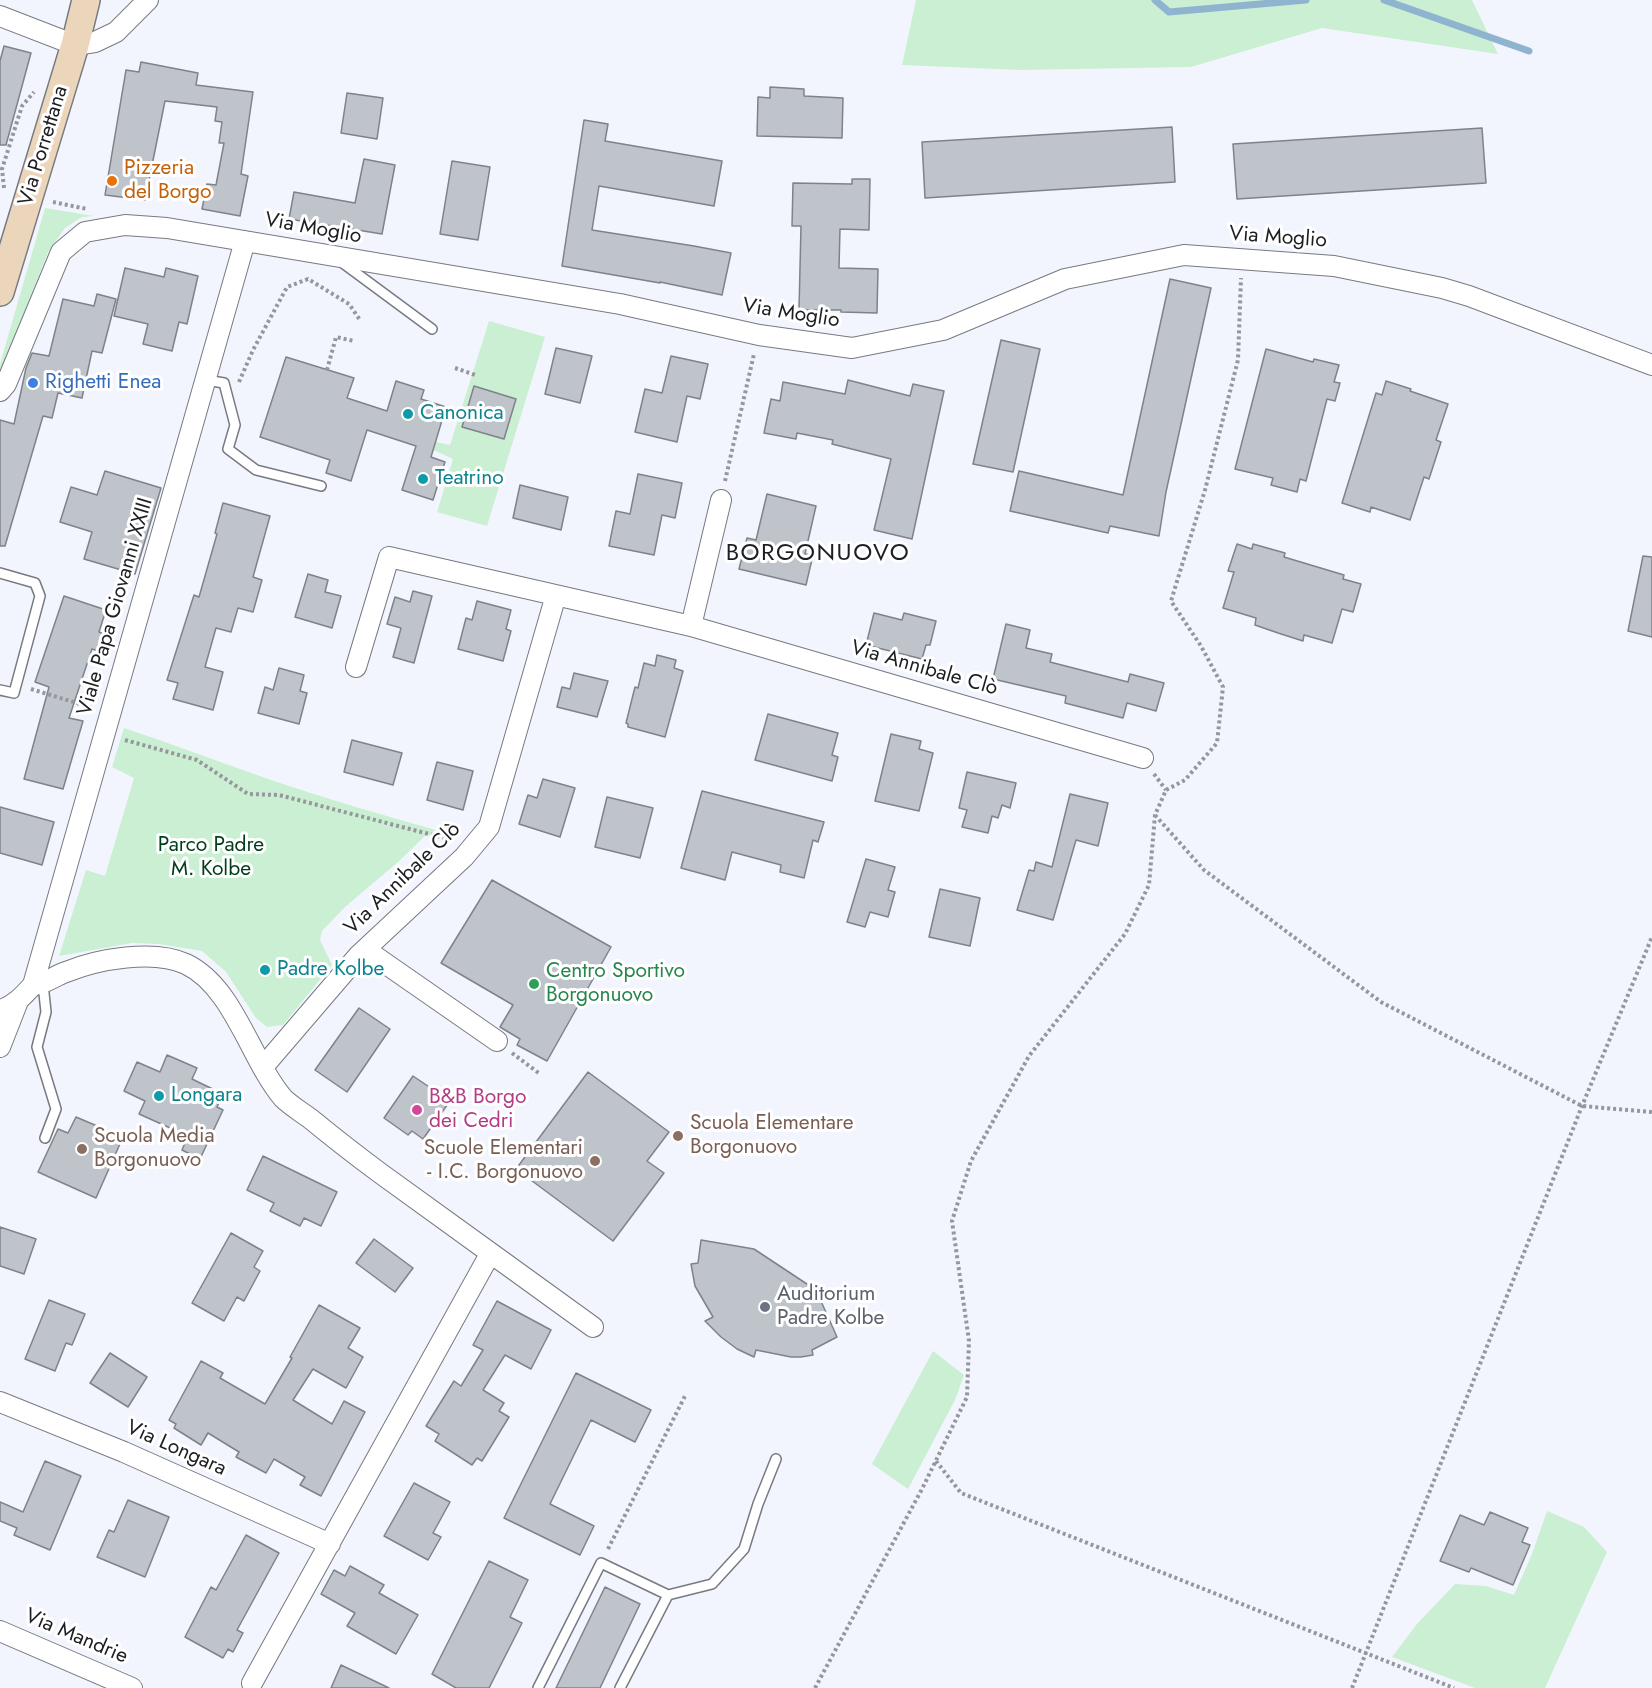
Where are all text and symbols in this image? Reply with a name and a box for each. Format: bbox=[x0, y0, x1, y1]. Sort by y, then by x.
street label: Via Porrettana bbox=[14, 83, 74, 209]
place label: Pizzeria del Borgo bbox=[124, 156, 211, 206]
marker: Pizzeria del Borgo bbox=[105, 174, 119, 188]
street label: Via Moglio bbox=[263, 208, 363, 250]
street label: Via Moglio bbox=[1228, 222, 1328, 254]
street label: Via Moglio bbox=[741, 294, 841, 334]
place label: Righetti Enea bbox=[45, 370, 161, 396]
marker: Righetti Enea bbox=[26, 376, 40, 390]
place label: Canonica bbox=[420, 401, 504, 427]
marker: Canonica bbox=[401, 407, 415, 421]
place label: Teatrino bbox=[435, 466, 504, 492]
marker: Teatrino bbox=[416, 472, 430, 486]
street label: Viale Papa Giovanni XXIII bbox=[73, 495, 159, 719]
district label: BORGONUOVO bbox=[726, 540, 910, 568]
street label: Via Annibale Clò bbox=[848, 636, 1000, 702]
street label: Via Annibale Clò bbox=[340, 817, 466, 941]
park label: Parco Padre M. Kolbe bbox=[158, 833, 264, 883]
place label: Padre Kolbe bbox=[277, 957, 384, 983]
place label: Centro Sportivo Borgonuovo bbox=[546, 959, 685, 1009]
marker: Padre Kolbe bbox=[258, 963, 272, 977]
marker: Centro Sportivo Borgonuovo bbox=[527, 977, 541, 991]
place label: Longara bbox=[171, 1083, 242, 1109]
place label: B&B Borgo dei Cedri bbox=[429, 1085, 526, 1135]
marker: Longara bbox=[152, 1089, 166, 1103]
marker: B&B Borgo dei Cedri bbox=[410, 1103, 424, 1117]
place label: Scuola Elementare Borgonuovo bbox=[690, 1111, 854, 1161]
place label: Scuola Media Borgonuovo bbox=[94, 1124, 215, 1174]
marker: Scuola Elementare Borgonuovo bbox=[671, 1129, 685, 1143]
place label: Scuole Elementari - I.C. Borgonuovo bbox=[424, 1136, 583, 1186]
marker: Scuola Media Borgonuovo bbox=[75, 1142, 89, 1156]
marker: Scuole Elementari - I.C. Borgonuovo bbox=[588, 1154, 602, 1168]
place label: Auditorium Padre Kolbe bbox=[777, 1282, 884, 1332]
marker: Auditorium Padre Kolbe bbox=[758, 1300, 772, 1314]
street label: Via Longara bbox=[122, 1416, 230, 1482]
street label: Via Mandrie bbox=[21, 1604, 131, 1670]

